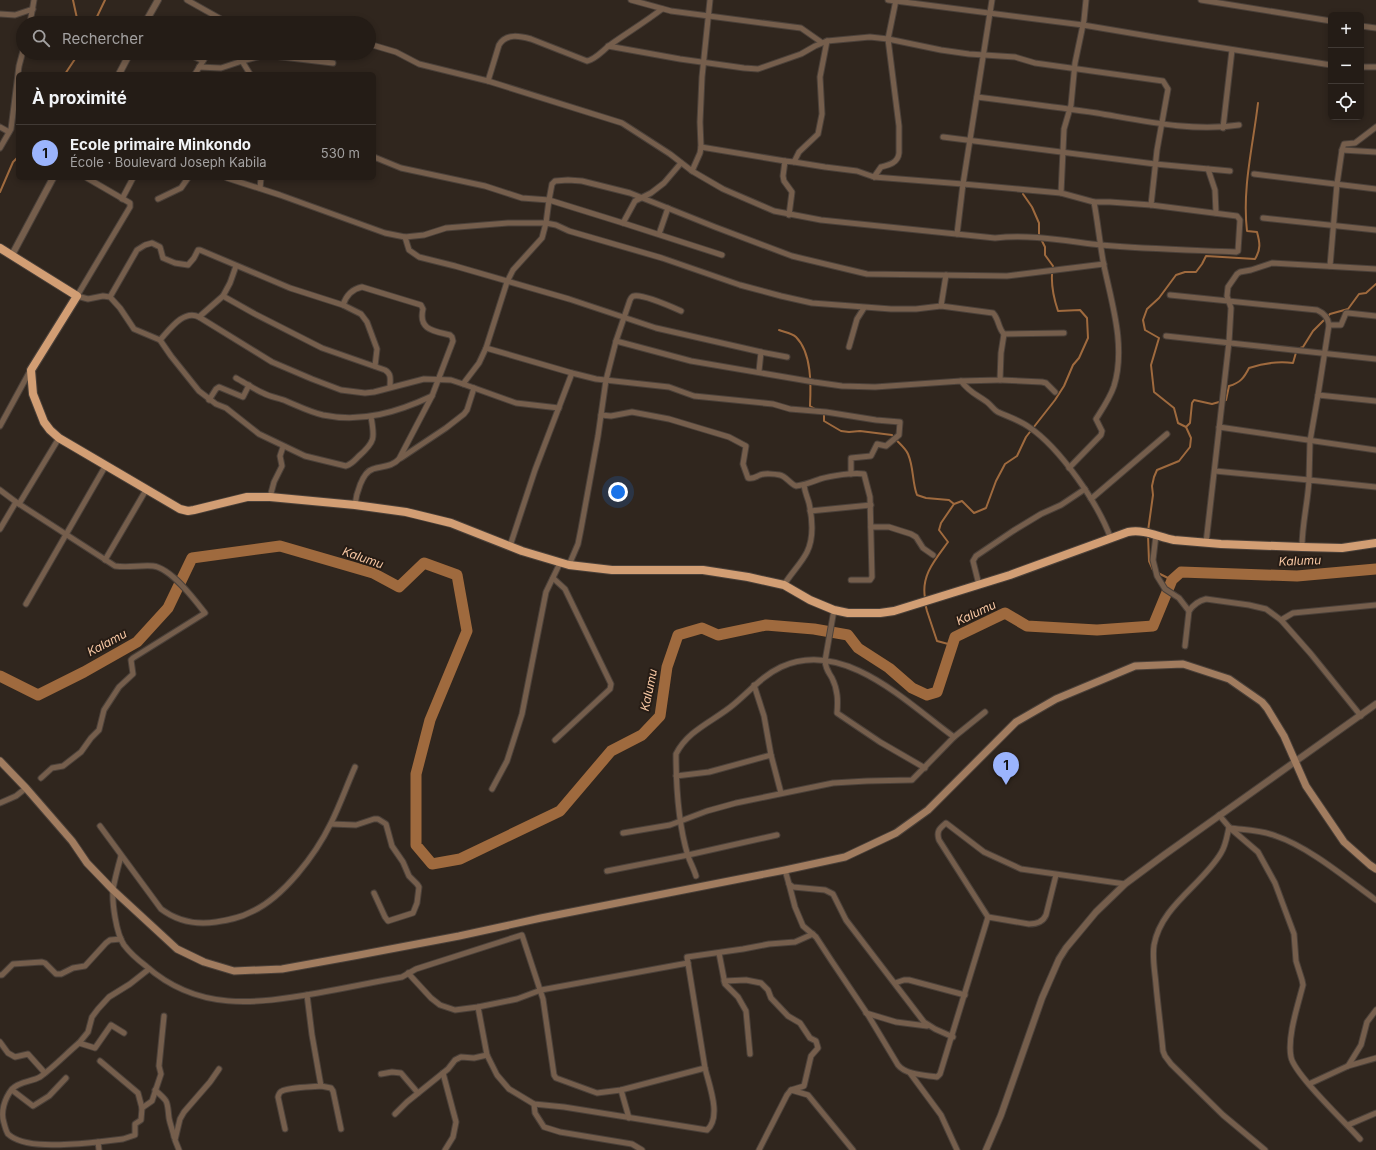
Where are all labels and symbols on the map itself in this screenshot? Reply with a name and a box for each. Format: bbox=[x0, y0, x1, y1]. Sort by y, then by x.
your location bbox=[608, 482, 628, 502]
water label: Kalumu bbox=[341, 544, 386, 572]
water label: Kalumu bbox=[1278, 552, 1322, 569]
water label: Kalumu bbox=[953, 597, 998, 628]
water label: Kalamu bbox=[84, 626, 129, 659]
water label: Kalumu bbox=[637, 668, 660, 712]
pin: 1 bbox=[993, 752, 1019, 785]

